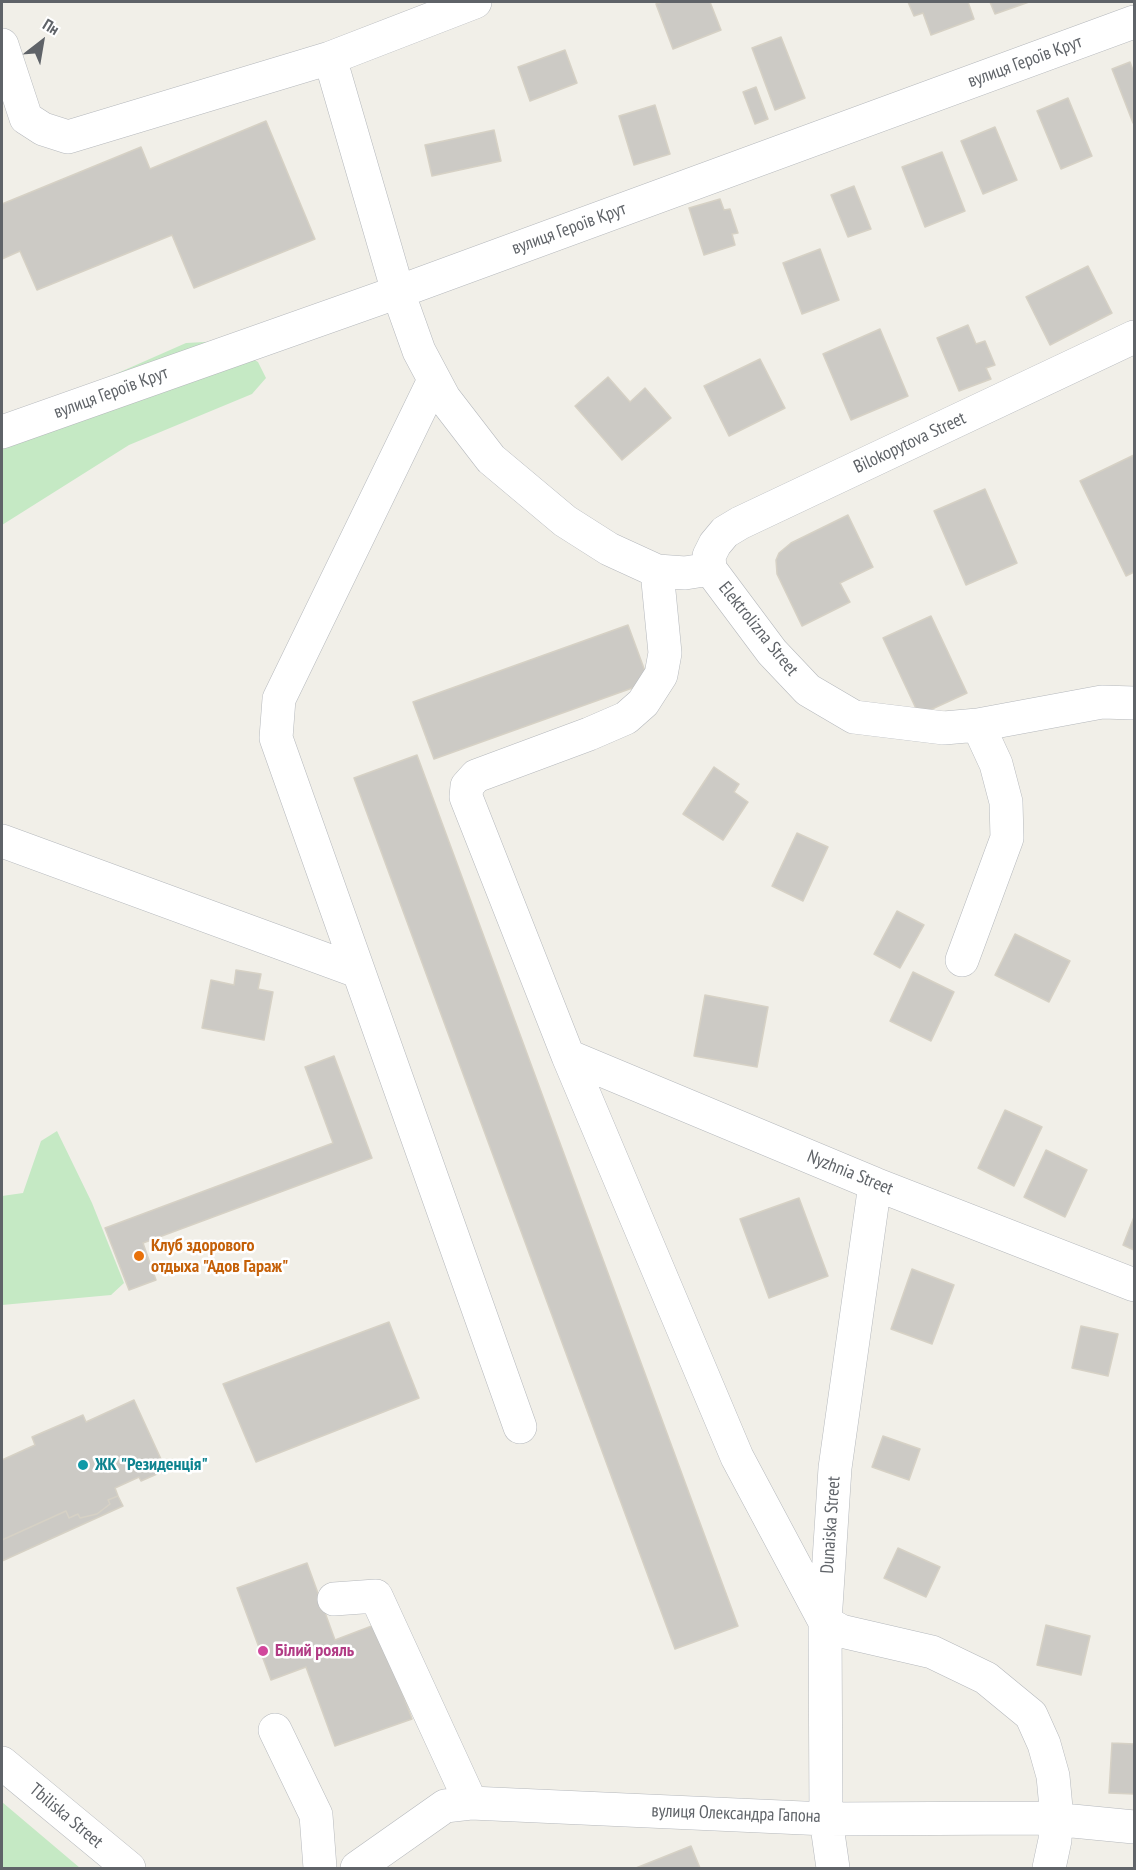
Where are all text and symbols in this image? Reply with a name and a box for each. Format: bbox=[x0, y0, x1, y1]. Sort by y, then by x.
north arrow bbox=[12, 12, 72, 72]
text: Пн bbox=[39, 14, 63, 39]
street label: вулиця Героїв Крут bbox=[965, 31, 1085, 93]
street label: вулиця Героїв Крут bbox=[509, 198, 629, 260]
street label: вулиця Героїв Крут bbox=[51, 362, 171, 424]
street label: Bilokopytova Street bbox=[851, 408, 969, 478]
street label: Elektrolizna Street bbox=[713, 578, 803, 680]
street label: Nyzhnia Street bbox=[804, 1146, 896, 1200]
place label: Клуб здорового отдыха "Адов Гараж" bbox=[151, 1235, 288, 1278]
marker: Клуб здорового отдыха "Адов Гараж" bbox=[132, 1249, 146, 1263]
place label: ЖК "Резиденція" bbox=[95, 1454, 208, 1476]
marker: ЖК "Резиденція" bbox=[76, 1458, 90, 1472]
street label: Dunaiska Street bbox=[817, 1476, 845, 1574]
place label: Білий рояль bbox=[275, 1640, 354, 1662]
marker: Білий рояль bbox=[256, 1644, 270, 1658]
street label: Tbiliska Street bbox=[25, 1779, 107, 1853]
street label: вулиця Олександра Гапона bbox=[651, 1800, 821, 1828]

